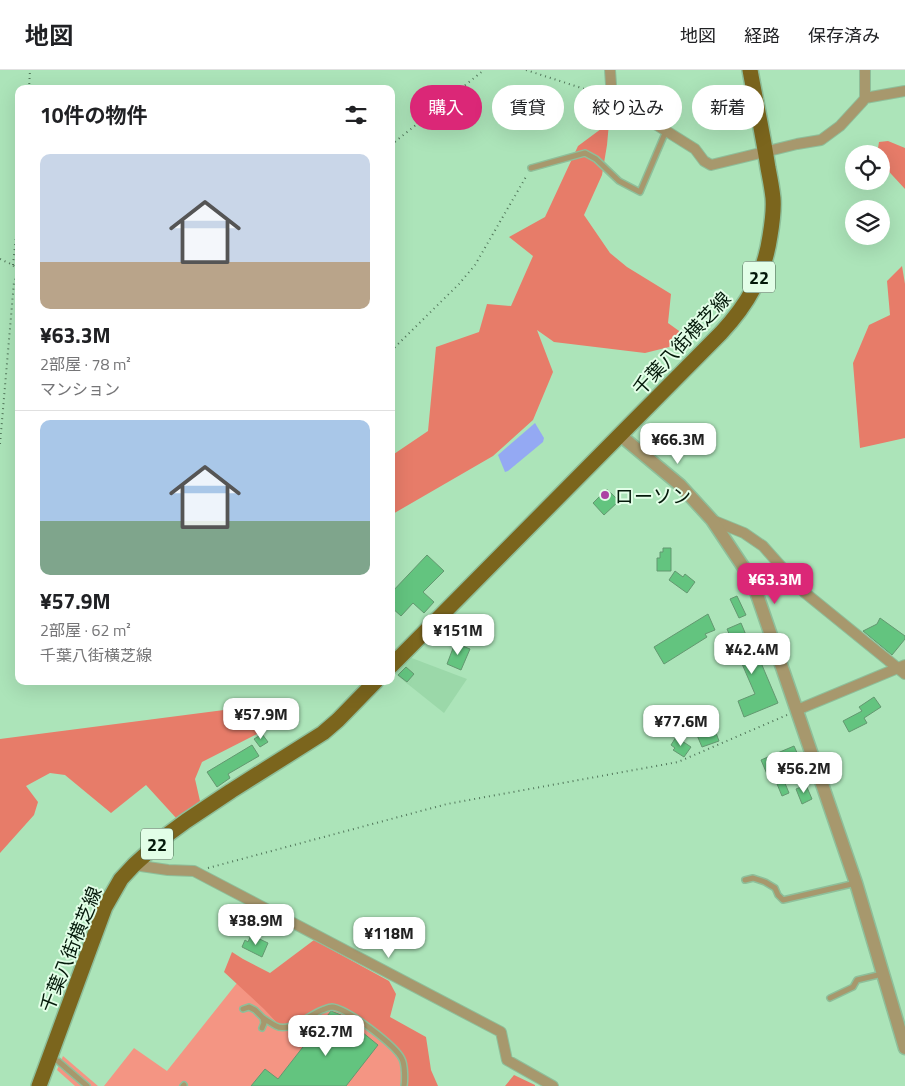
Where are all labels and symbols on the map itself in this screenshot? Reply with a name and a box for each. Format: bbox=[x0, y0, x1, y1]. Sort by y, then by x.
road number: 22 bbox=[743, 262, 775, 292]
street label: 千葉八街横芝線 bbox=[625, 284, 737, 402]
pin: ¥66.3M bbox=[637, 422, 719, 465]
place label: ローソン bbox=[615, 481, 691, 510]
marker: ローソン bbox=[599, 489, 611, 501]
pin: ¥63.3M bbox=[734, 562, 816, 605]
pin: ¥151M bbox=[423, 614, 493, 656]
pin: ¥42.4M bbox=[711, 632, 793, 675]
pin: ¥57.9M bbox=[220, 698, 302, 740]
pin: ¥77.6M bbox=[640, 704, 722, 747]
pin: ¥56.2M bbox=[763, 752, 845, 794]
road number: 22 bbox=[141, 829, 173, 860]
street label: 千葉八街横芝線 bbox=[32, 882, 108, 1016]
pin: ¥38.9M bbox=[215, 904, 297, 946]
pin: ¥118M bbox=[354, 916, 424, 959]
pin: ¥62.7M bbox=[285, 1014, 367, 1057]

